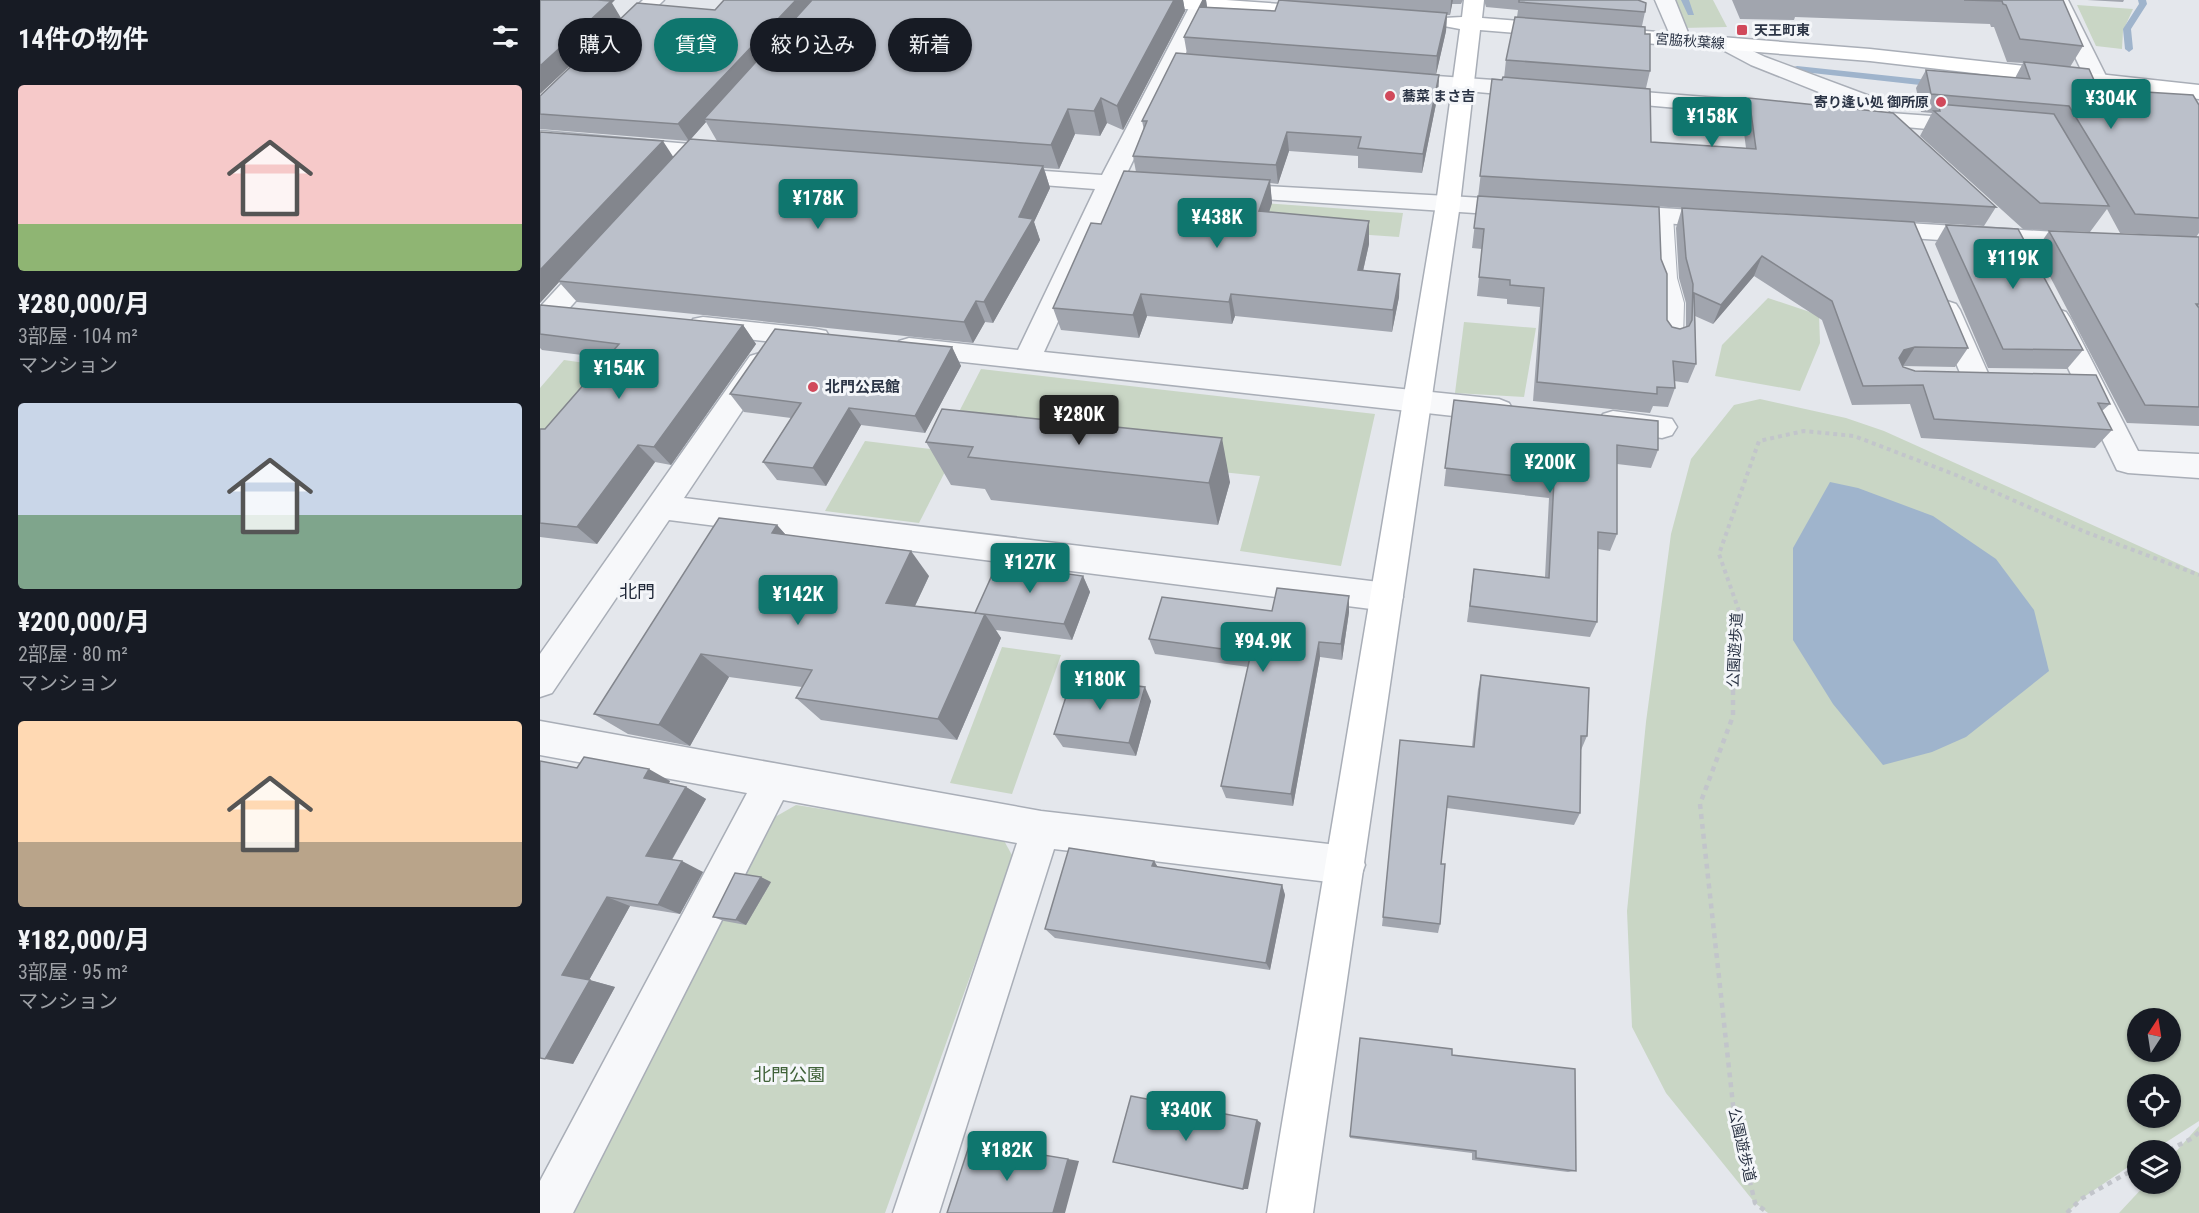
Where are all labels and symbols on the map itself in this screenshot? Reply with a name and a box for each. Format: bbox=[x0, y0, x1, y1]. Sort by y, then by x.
place label: 天王町東 bbox=[1754, 22, 1810, 38]
marker: 天王町東 bbox=[1735, 23, 1749, 37]
street label: 宮脇秋葉線 bbox=[1655, 31, 1725, 51]
pin: ¥304K bbox=[2069, 79, 2153, 130]
place label: 蕎菜 まさ吉 bbox=[1402, 88, 1475, 104]
marker: 蕎菜 まさ吉 bbox=[1383, 89, 1397, 103]
place label: 寄り逢い処 御所原 bbox=[1814, 94, 1929, 110]
marker: 寄り逢い処 御所原 bbox=[1934, 95, 1948, 109]
pin: ¥158K bbox=[1670, 97, 1754, 148]
pin: ¥178K bbox=[776, 179, 860, 230]
pin: ¥438K bbox=[1175, 198, 1259, 249]
pin: ¥119K bbox=[1971, 239, 2055, 290]
pin: ¥154K bbox=[577, 349, 661, 400]
place label: 北門公民館 bbox=[825, 378, 900, 396]
marker: 北門公民館 bbox=[806, 380, 820, 394]
pin: ¥280K bbox=[1037, 395, 1121, 446]
pin: ¥200K bbox=[1508, 443, 1592, 494]
pin: ¥127K bbox=[988, 543, 1072, 594]
pin: ¥142K bbox=[756, 575, 840, 626]
district label: 北門 bbox=[619, 581, 655, 602]
street label: 公園遊歩道 bbox=[1724, 612, 1746, 688]
pin: ¥94.9K bbox=[1214, 622, 1312, 673]
pin: ¥180K bbox=[1058, 660, 1142, 711]
north arrow bbox=[2127, 1008, 2181, 1062]
park label: 北門公園 bbox=[753, 1064, 825, 1085]
pin: ¥340K bbox=[1144, 1091, 1228, 1142]
street label: 公園遊歩道 bbox=[1725, 1106, 1759, 1184]
pin: ¥182K bbox=[965, 1131, 1049, 1182]

